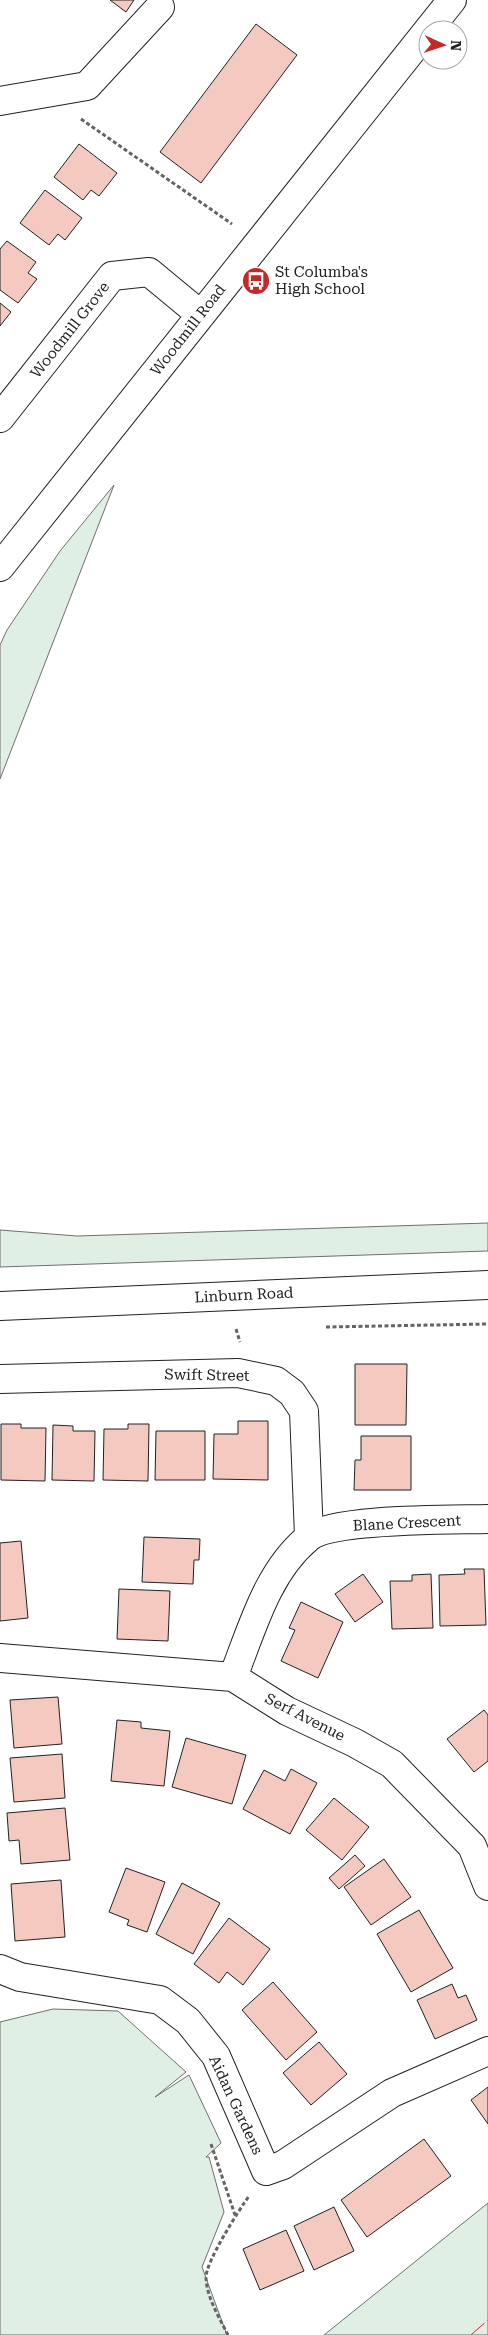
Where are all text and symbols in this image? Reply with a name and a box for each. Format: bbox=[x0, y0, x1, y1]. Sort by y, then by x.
north arrow bbox=[418, 20, 468, 70]
text: N bbox=[448, 40, 464, 52]
place label: St Columba's High School bbox=[275, 263, 368, 298]
bus stop icon: St Columba's High School bbox=[241, 266, 271, 296]
street label: Woodmill Grove bbox=[27, 278, 113, 382]
street label: Woodmill Road bbox=[147, 280, 229, 379]
street label: Linburn Road bbox=[194, 1283, 294, 1307]
street label: Swift Street bbox=[164, 1365, 250, 1385]
street label: Blane Crescent bbox=[352, 1511, 462, 1535]
street label: Serf Avenue bbox=[262, 1689, 348, 1745]
street label: Aidan Gardens bbox=[205, 2053, 267, 2157]

